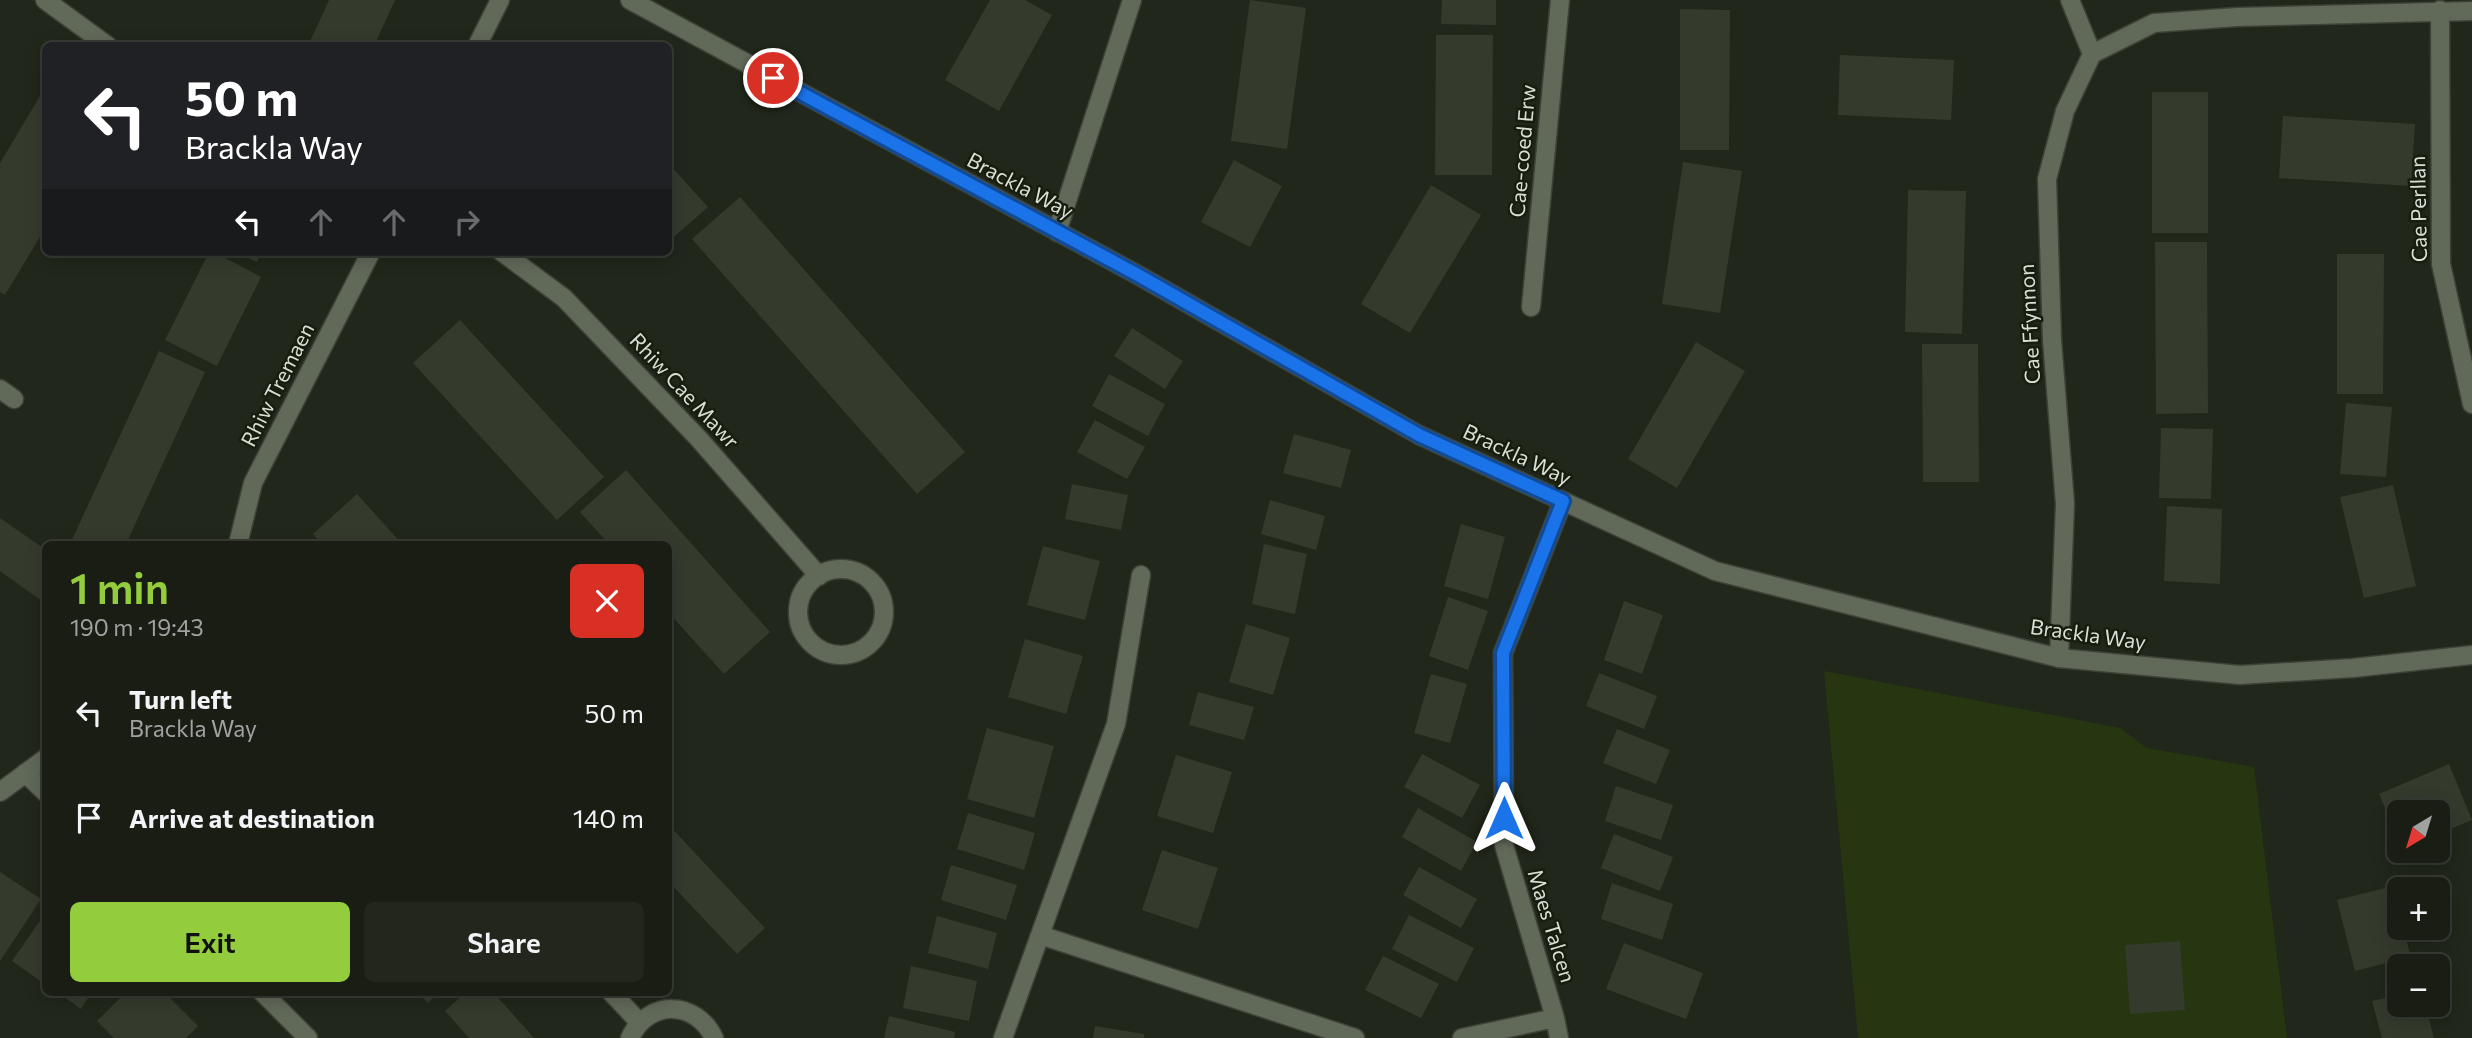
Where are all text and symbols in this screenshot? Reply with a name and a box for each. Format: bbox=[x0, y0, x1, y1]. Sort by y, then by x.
pin bbox=[743, 48, 803, 108]
icon: arrive bbox=[754, 59, 792, 97]
text: 50 m bbox=[185, 66, 298, 126]
icon: left bbox=[70, 70, 161, 161]
street label: Cae-coed Erw bbox=[1503, 83, 1540, 218]
text: Brackla Way bbox=[185, 126, 363, 166]
street label: Brackla Way bbox=[963, 146, 1078, 223]
street label: Cae Perllan bbox=[2404, 156, 2431, 262]
icon: left bbox=[229, 203, 267, 241]
icon: ahead bbox=[302, 203, 340, 241]
icon: ahead bbox=[375, 203, 413, 241]
icon: right bbox=[448, 203, 486, 241]
street label: Cae Ffynnon bbox=[2013, 263, 2044, 385]
street label: Rhiw Tremaen bbox=[235, 318, 319, 450]
street label: Rhiw Cae Mawr bbox=[625, 327, 745, 453]
street label: Brackla Way bbox=[1459, 418, 1576, 490]
text: 1 min bbox=[70, 561, 169, 613]
button: close bbox=[570, 564, 644, 638]
text: 190 m · 19:43 bbox=[70, 613, 204, 641]
street label: Brackla Way bbox=[2029, 613, 2148, 654]
text: Turn left bbox=[129, 683, 232, 714]
icon: left bbox=[70, 694, 108, 732]
text: 50 m bbox=[584, 697, 644, 728]
text: Brackla Way bbox=[129, 714, 257, 742]
position arrow bbox=[1467, 781, 1541, 855]
icon: arrive bbox=[70, 799, 108, 837]
north arrow bbox=[2387, 800, 2450, 863]
map controls bbox=[2387, 800, 2450, 1017]
text: Arrive at destination bbox=[129, 802, 375, 833]
text: 140 m bbox=[573, 802, 644, 833]
street label: Maes Talcen bbox=[1523, 866, 1581, 985]
button: + bbox=[2387, 877, 2450, 940]
button: Exit bbox=[70, 902, 350, 982]
button: Share bbox=[364, 902, 644, 982]
button: − bbox=[2387, 954, 2450, 1017]

